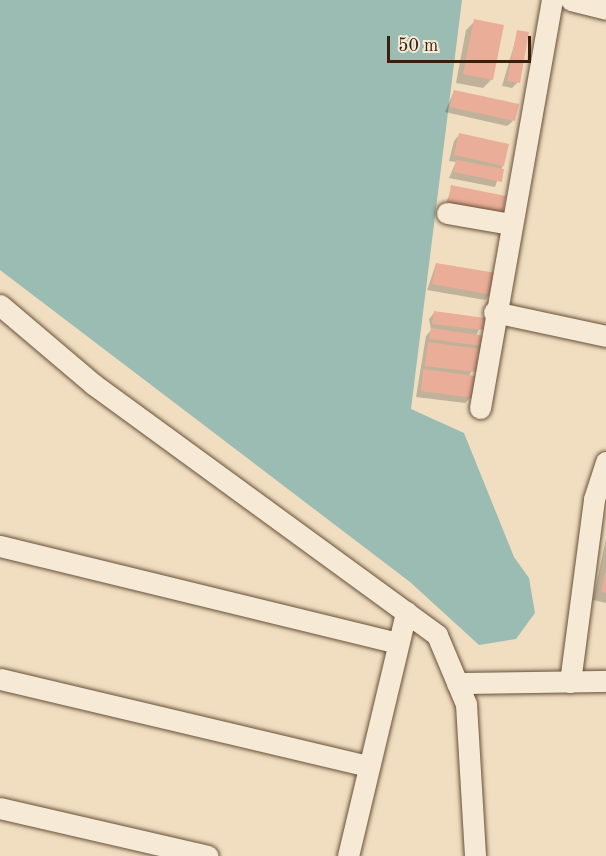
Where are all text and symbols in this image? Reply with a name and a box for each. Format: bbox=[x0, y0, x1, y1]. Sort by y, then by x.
scale bar bbox=[390, 24, 534, 62]
text: 50 m bbox=[398, 37, 438, 55]

